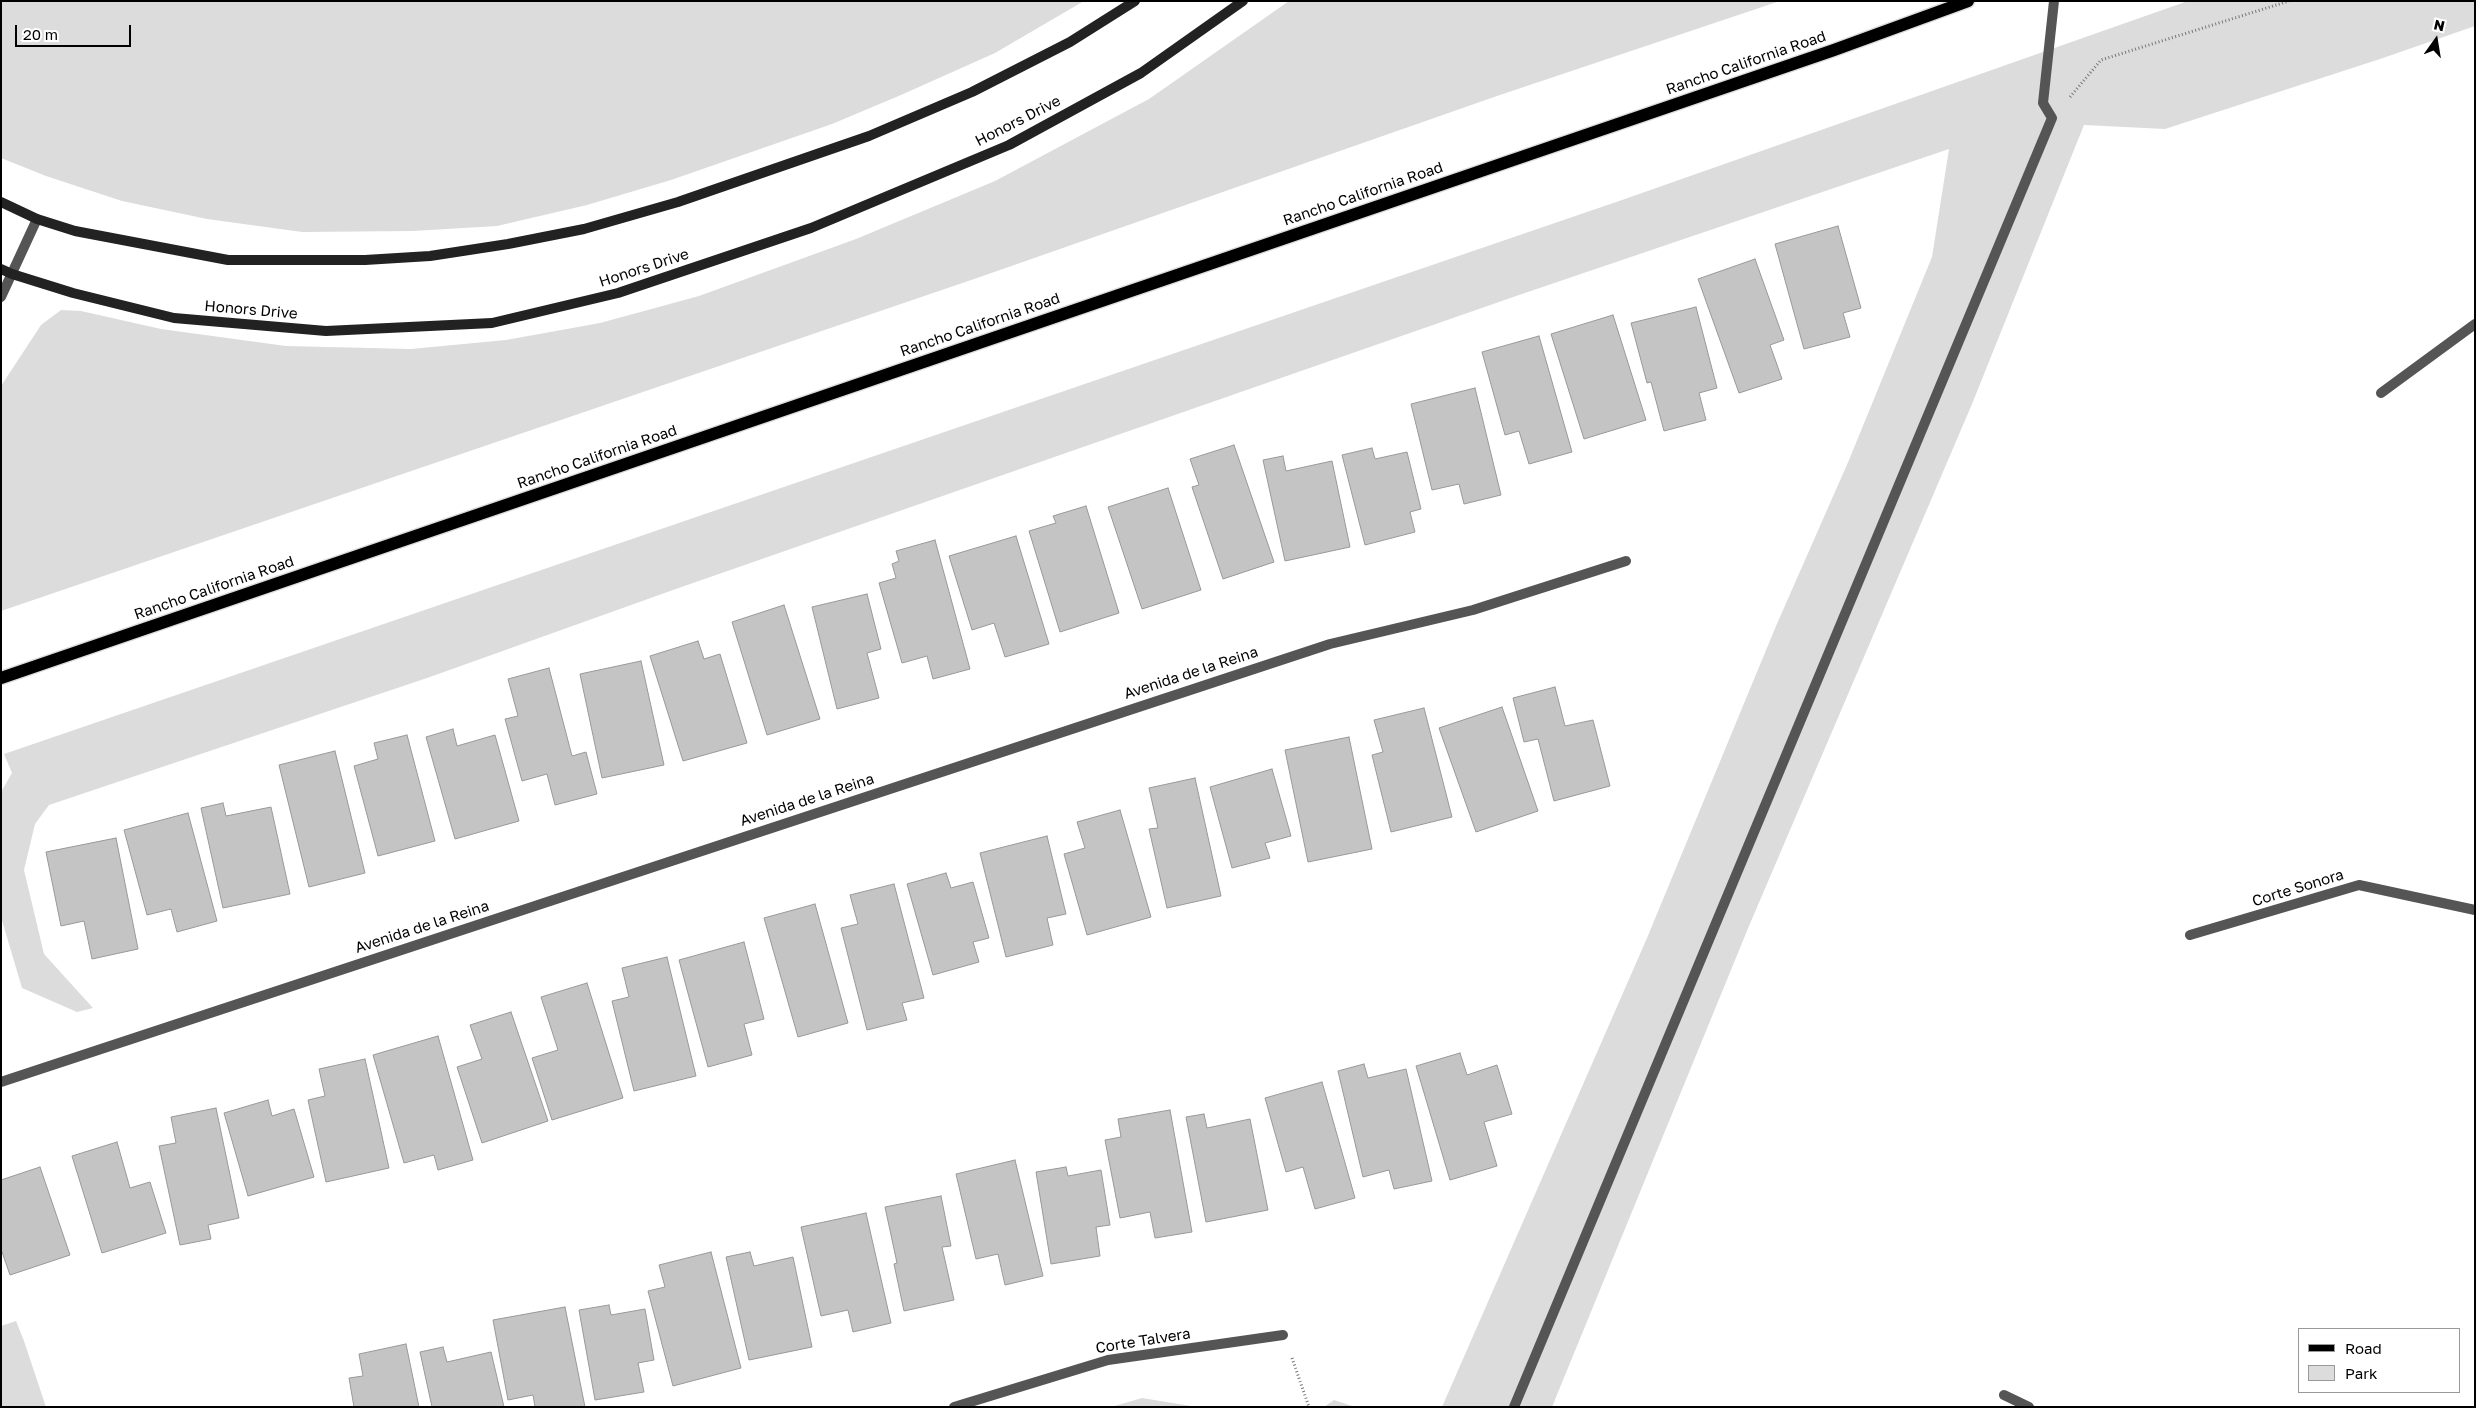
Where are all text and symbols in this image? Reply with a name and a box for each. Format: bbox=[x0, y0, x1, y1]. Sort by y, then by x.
scale bar bbox=[18, 15, 134, 47]
north arrow bbox=[2411, 15, 2461, 65]
text: N bbox=[2432, 15, 2447, 34]
text: 20 m bbox=[23, 25, 58, 43]
street label: Rancho California Road bbox=[1664, 27, 1828, 99]
street label: Honors Drive bbox=[972, 92, 1064, 150]
street label: Rancho California Road bbox=[1281, 158, 1445, 230]
street label: Honors Drive bbox=[597, 245, 691, 291]
street label: Rancho California Road bbox=[898, 289, 1062, 361]
street label: Honors Drive bbox=[204, 297, 298, 323]
street label: Rancho California Road bbox=[515, 421, 679, 493]
street label: Rancho California Road bbox=[132, 552, 296, 624]
street label: Avenida de la Reina bbox=[1122, 643, 1260, 703]
street label: Avenida de la Reina bbox=[738, 770, 876, 830]
street label: Corte Sonora bbox=[2250, 866, 2346, 910]
street label: Avenida de la Reina bbox=[353, 897, 491, 957]
street label: Corte Talvera bbox=[1094, 1325, 1192, 1357]
legend bbox=[2298, 1328, 2461, 1393]
text: Road bbox=[2345, 1339, 2382, 1357]
text: Park bbox=[2345, 1364, 2377, 1382]

